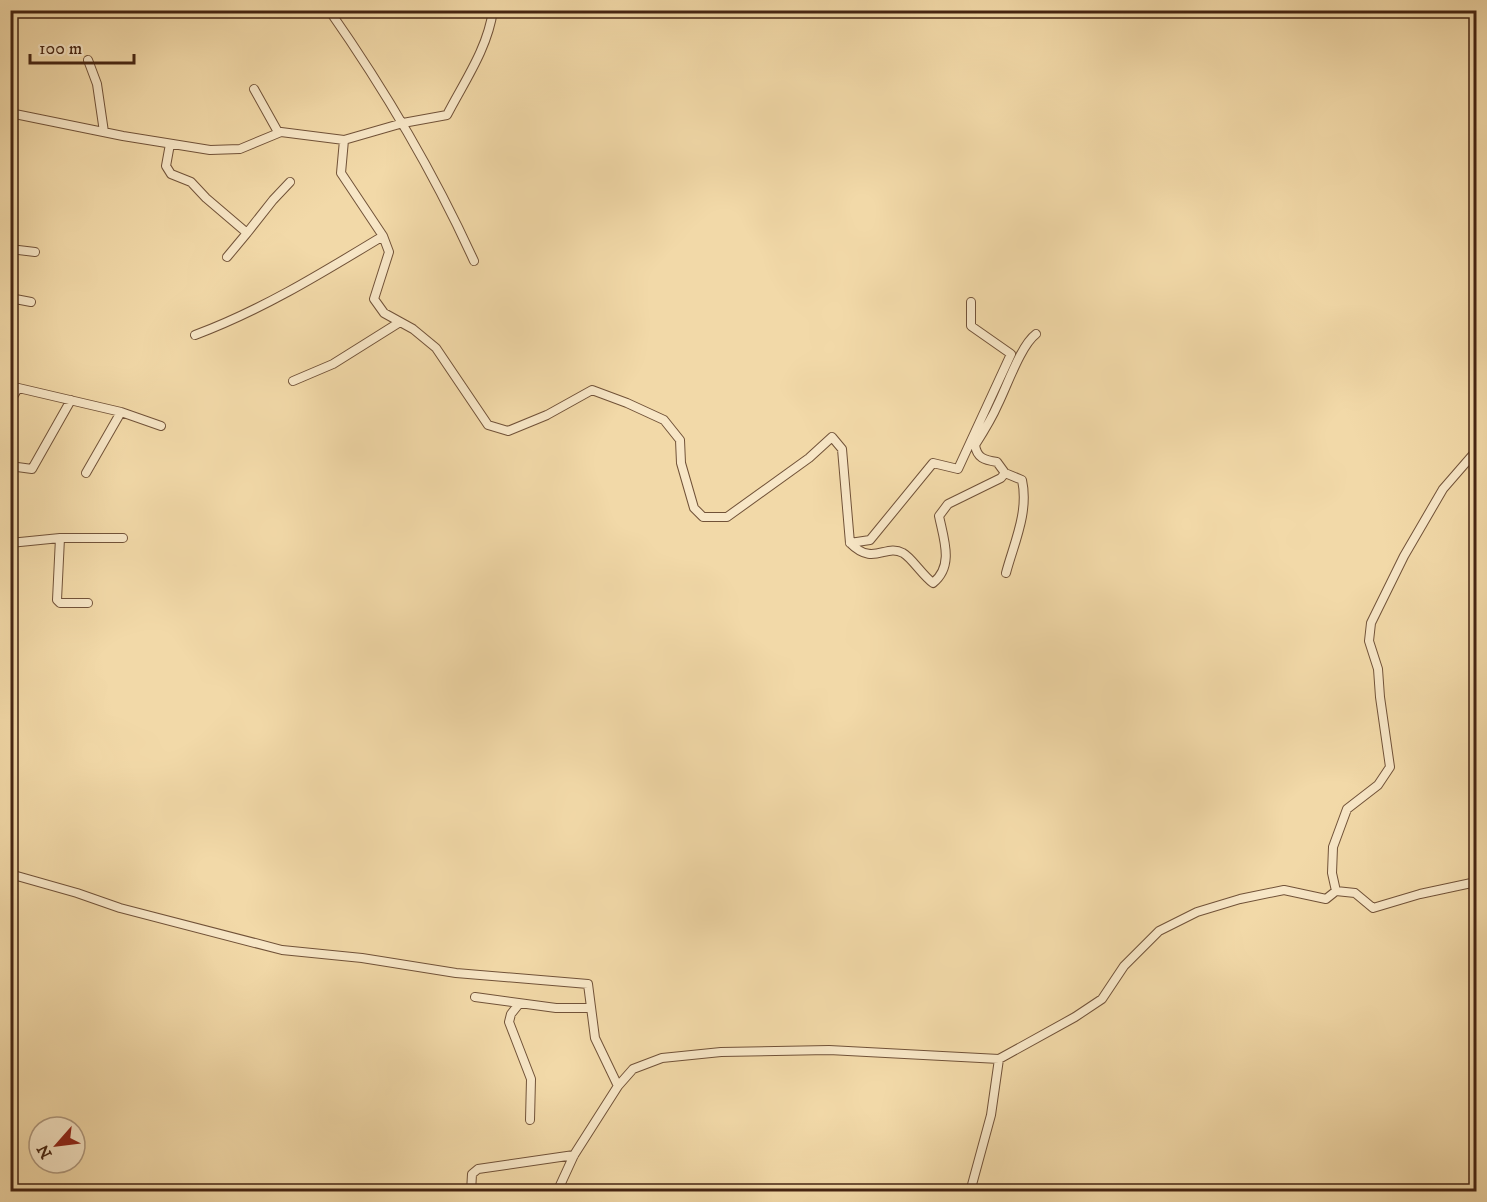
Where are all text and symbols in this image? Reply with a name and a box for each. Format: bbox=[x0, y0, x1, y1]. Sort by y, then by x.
scale bar bbox=[30, 27, 134, 65]
text: 100 m bbox=[39, 38, 82, 60]
north arrow bbox=[27, 1115, 87, 1175]
text: N bbox=[33, 1141, 57, 1162]

